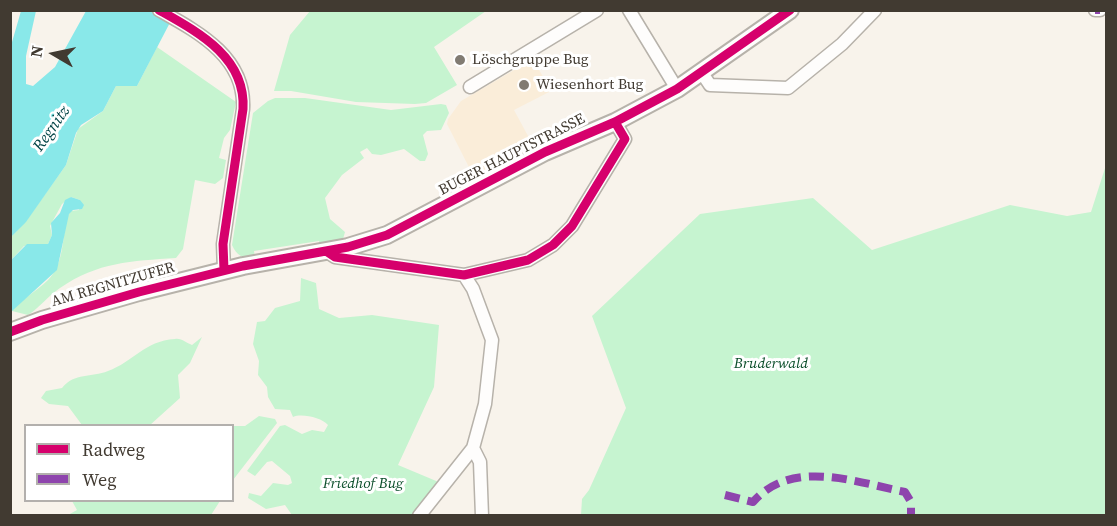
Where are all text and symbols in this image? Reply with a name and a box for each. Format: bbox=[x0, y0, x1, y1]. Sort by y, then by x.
north arrow bbox=[24, 24, 84, 84]
text: N bbox=[24, 44, 48, 59]
place label: Löschgruppe Bug bbox=[472, 51, 589, 69]
marker: Löschgruppe Bug bbox=[453, 53, 467, 67]
place label: Wiesenhort Bug bbox=[536, 76, 643, 94]
marker: Wiesenhort Bug bbox=[517, 78, 531, 92]
water label: Regnitz bbox=[30, 103, 74, 155]
street label: BUGER HAUPTSTRASSE bbox=[436, 110, 588, 200]
street label: AM REGNITZUFER bbox=[49, 259, 177, 311]
park label: Bruderwald bbox=[734, 355, 808, 373]
legend bbox=[24, 424, 234, 502]
text: Radweg bbox=[82, 437, 145, 462]
text: Weg bbox=[82, 467, 117, 492]
park label: Friedhof Bug bbox=[323, 475, 403, 493]

